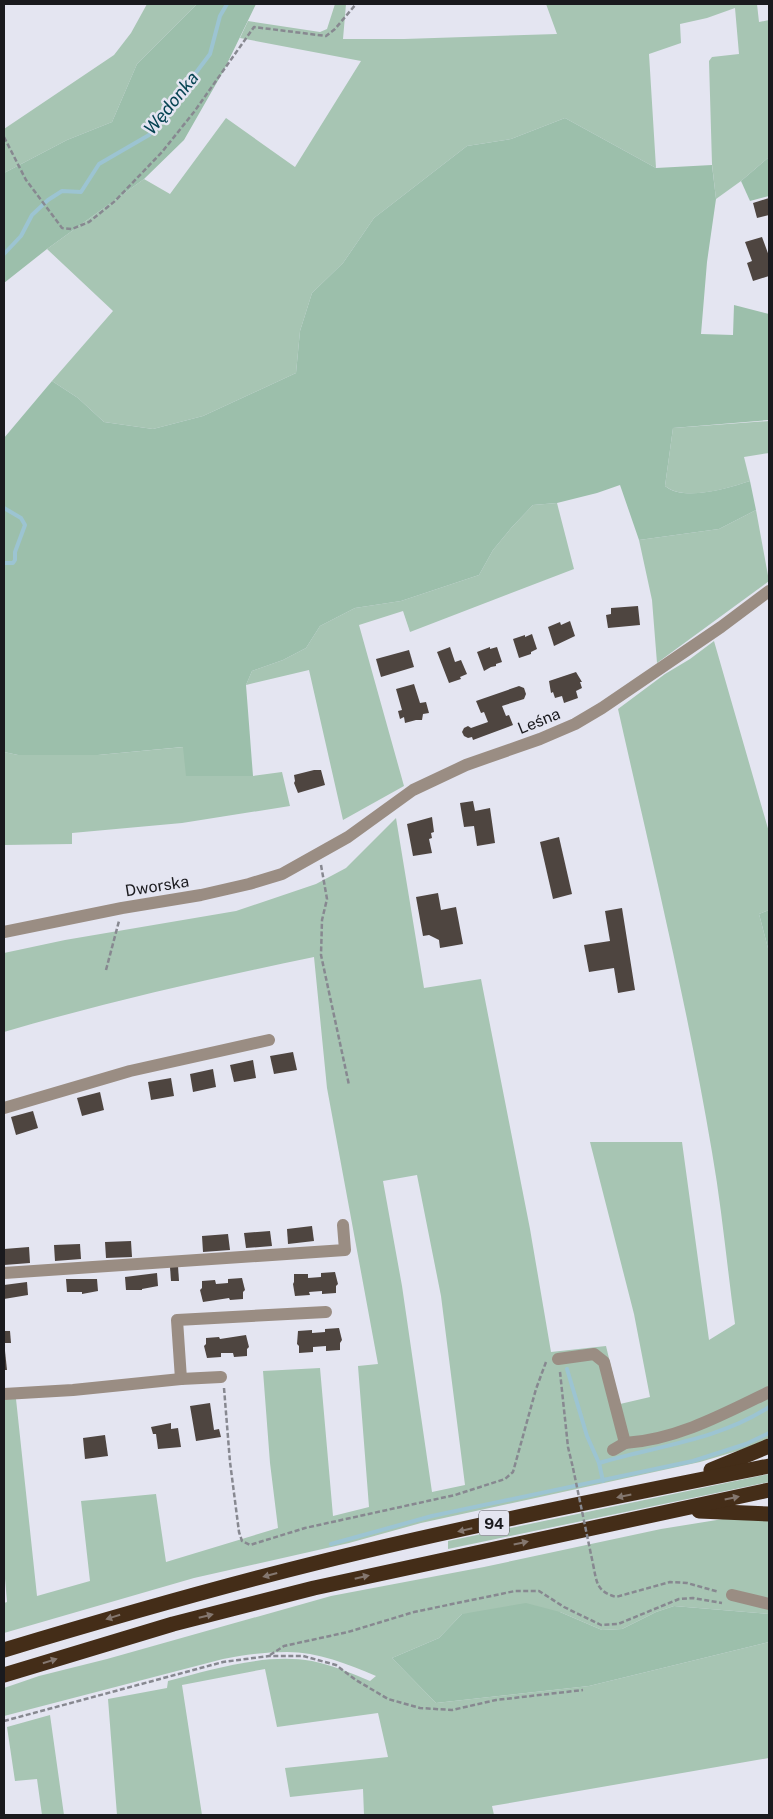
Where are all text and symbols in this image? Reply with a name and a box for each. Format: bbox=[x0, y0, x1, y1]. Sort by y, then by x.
water label: Wędonka bbox=[139, 67, 203, 139]
street label: Leśna bbox=[515, 704, 563, 738]
street label: Dworska bbox=[124, 872, 190, 900]
one-way arrow bbox=[616, 1492, 631, 1500]
one-way arrow bbox=[725, 1493, 741, 1501]
road number: 94 bbox=[479, 1510, 509, 1536]
one-way arrow bbox=[457, 1526, 472, 1534]
one-way arrow bbox=[513, 1539, 528, 1547]
one-way arrow bbox=[262, 1571, 277, 1579]
one-way arrow bbox=[355, 1573, 371, 1581]
one-way arrow bbox=[199, 1612, 214, 1620]
one-way arrow bbox=[105, 1614, 120, 1622]
one-way arrow bbox=[43, 1656, 58, 1664]

